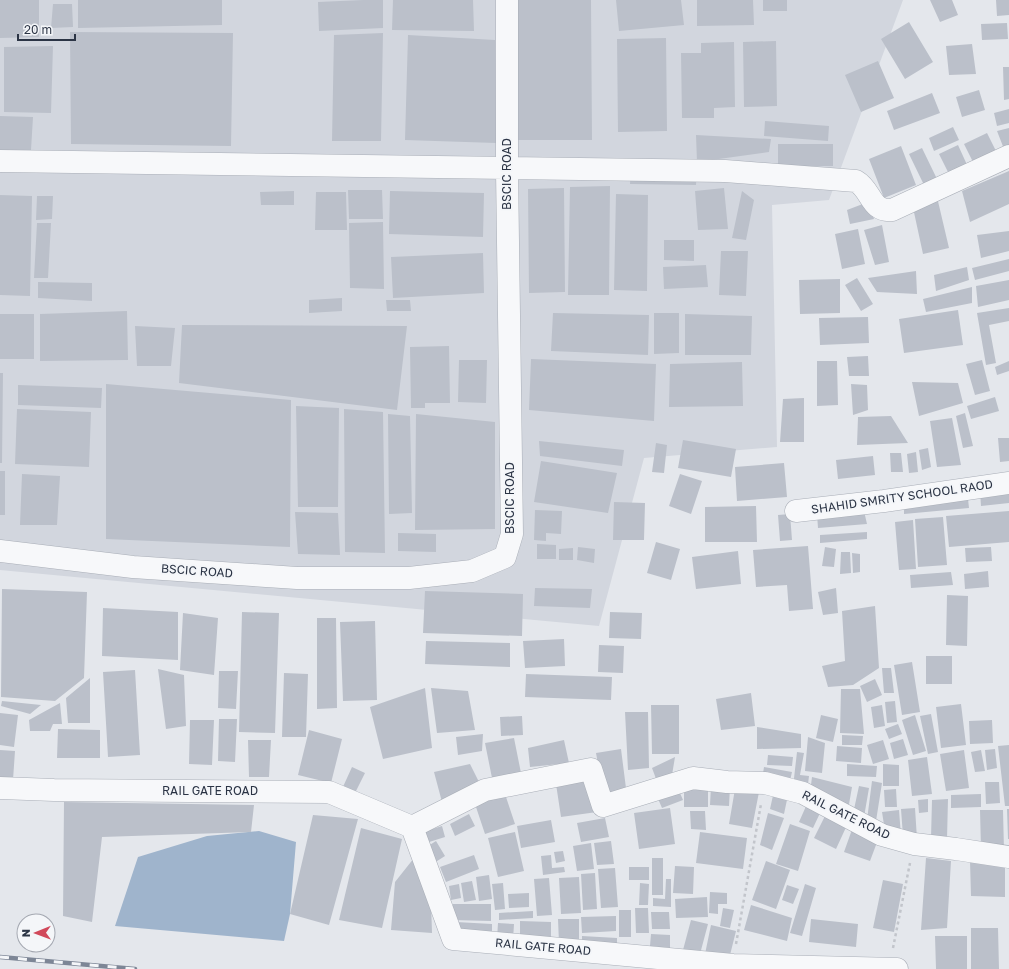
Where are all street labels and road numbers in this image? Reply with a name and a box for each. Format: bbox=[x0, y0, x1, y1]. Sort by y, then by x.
street label: BSCIC ROAD bbox=[499, 138, 514, 210]
street label: BSCIC ROAD bbox=[502, 462, 517, 534]
street label: SHAHID SMRITY SCHOOL RAOD bbox=[810, 476, 994, 517]
street label: BSCIC ROAD bbox=[161, 561, 234, 580]
street label: RAIL GATE ROAD bbox=[162, 783, 258, 798]
street label: RAIL GATE ROAD bbox=[800, 787, 893, 842]
street label: RAIL GATE ROAD bbox=[495, 935, 592, 958]

